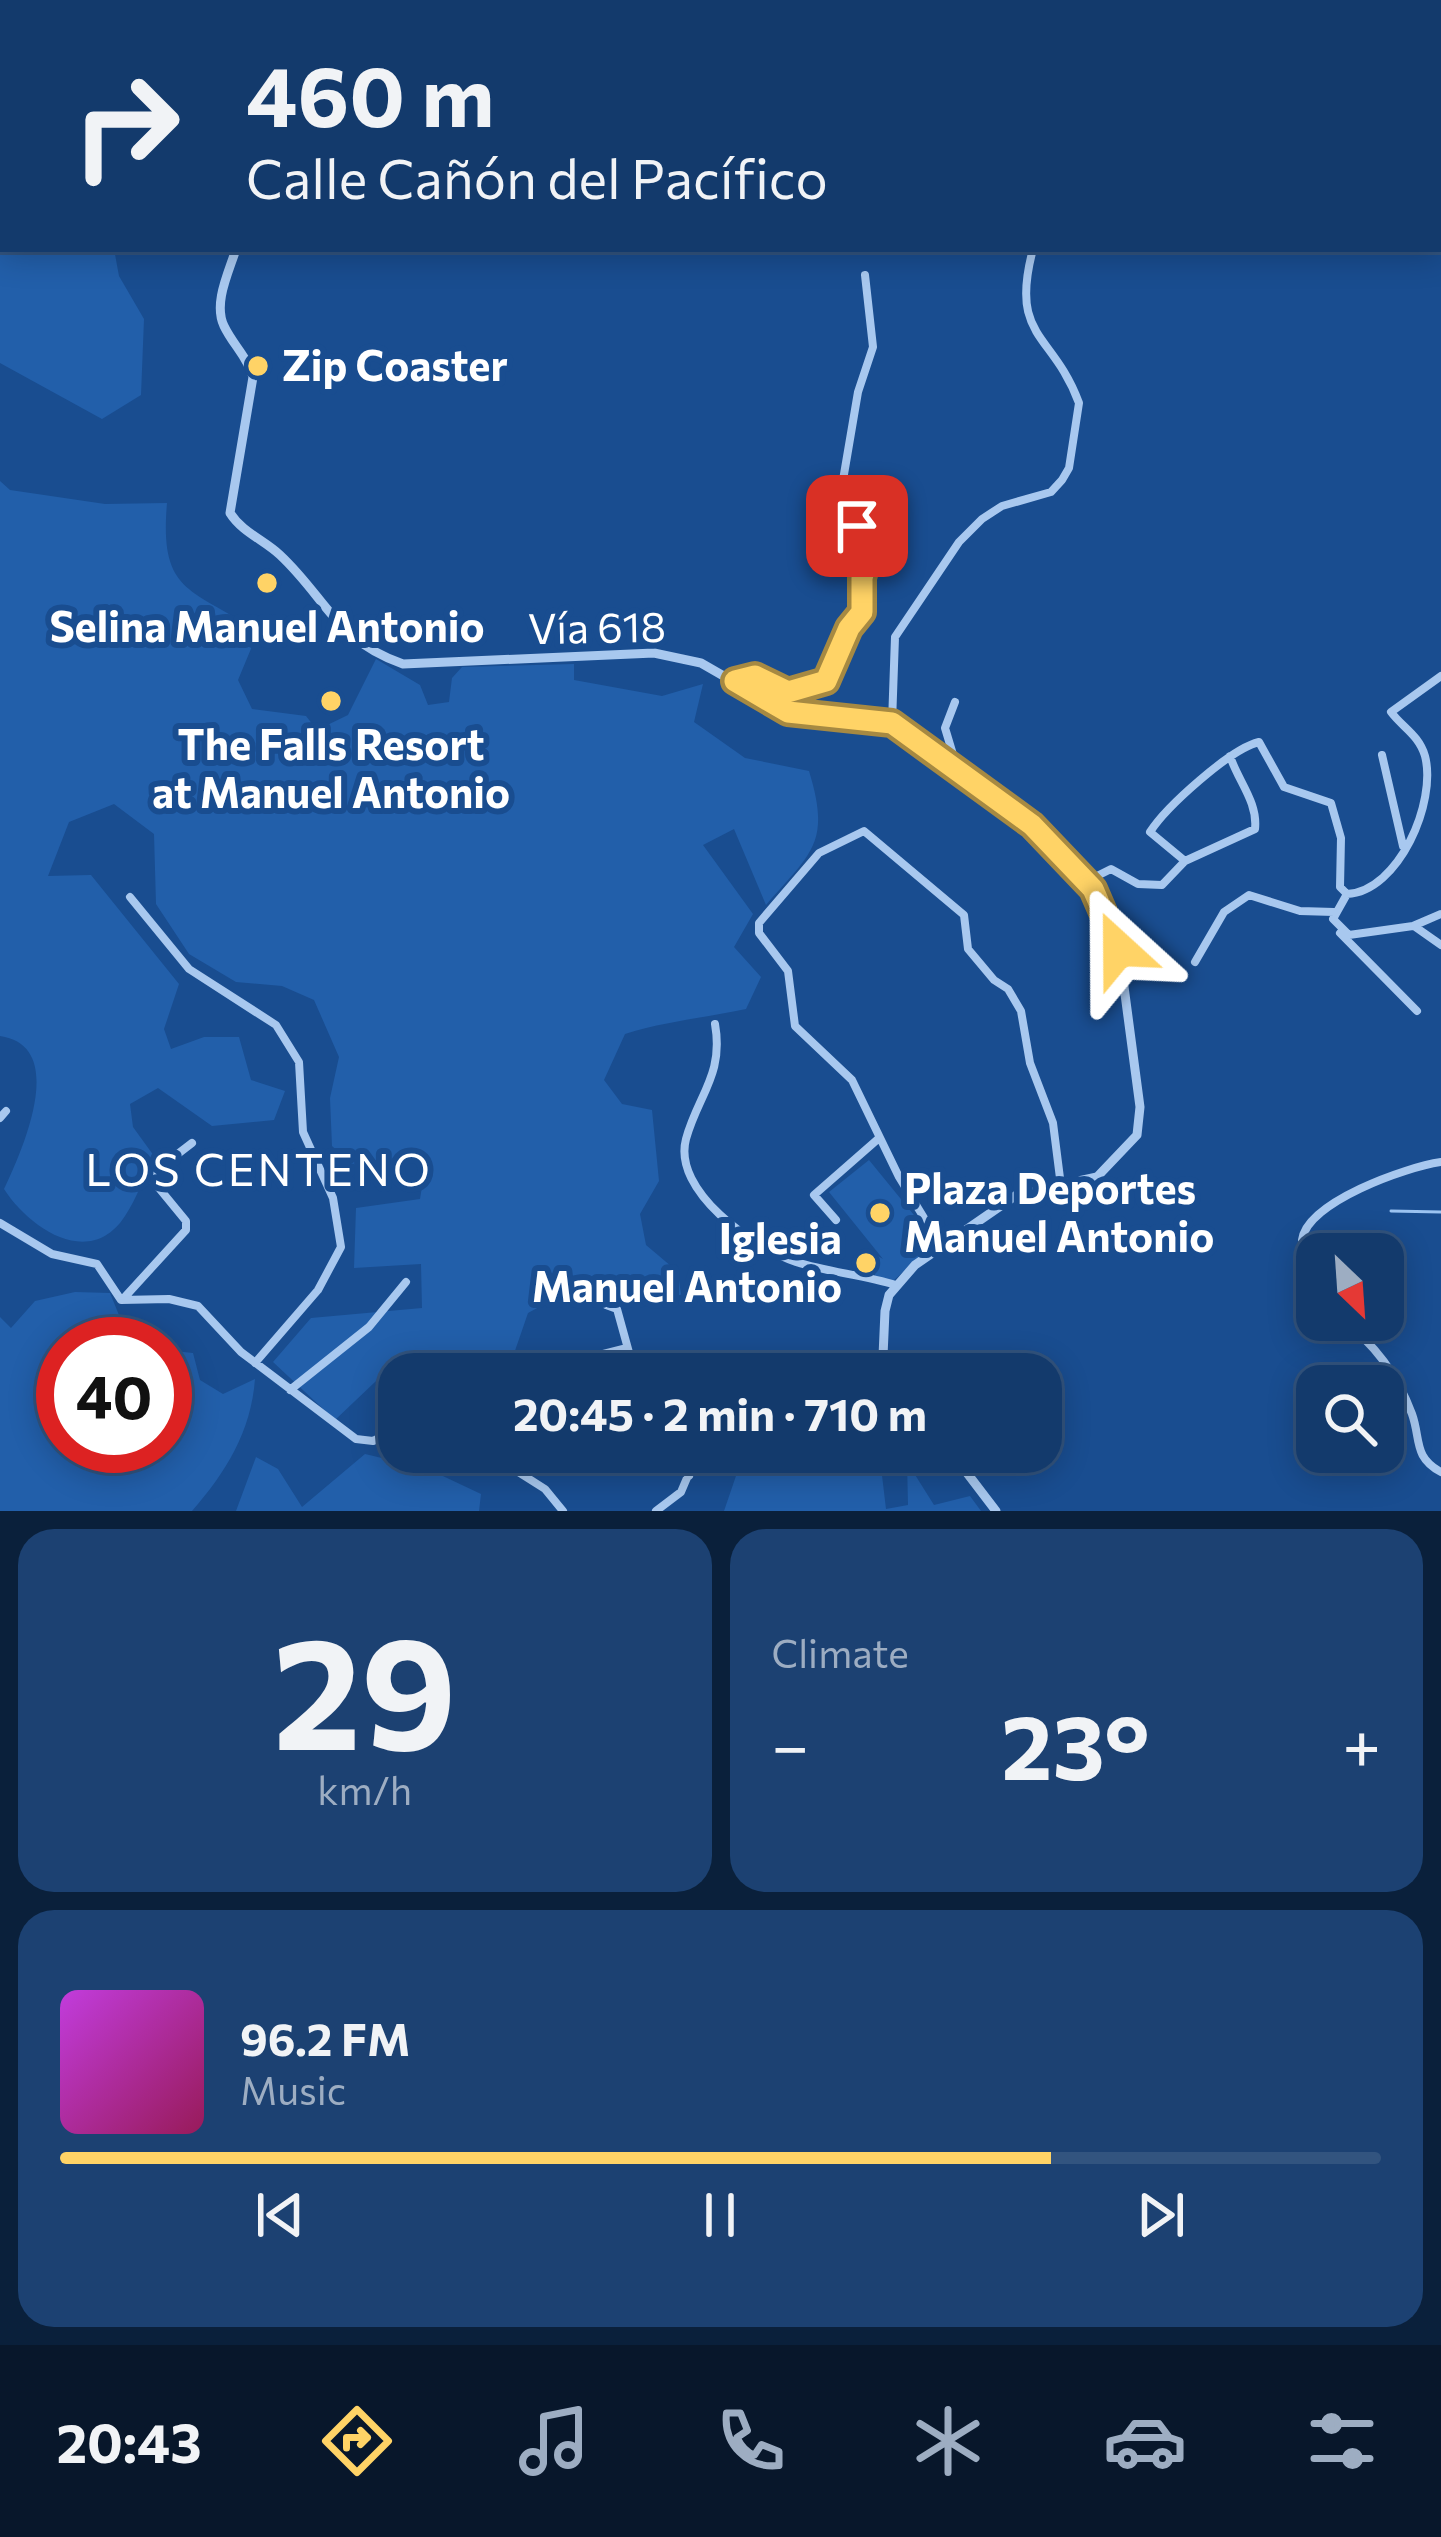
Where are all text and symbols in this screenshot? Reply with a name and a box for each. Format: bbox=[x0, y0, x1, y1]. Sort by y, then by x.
text: 460 m bbox=[246, 42, 495, 144]
icon: right bbox=[48, 48, 204, 204]
text: Calle Cañón del Pacífico bbox=[246, 144, 828, 210]
place label: Zip Coaster bbox=[282, 338, 508, 390]
marker: Zip Coaster bbox=[245, 353, 271, 379]
pin bbox=[806, 475, 908, 577]
icon: arrive bbox=[824, 493, 890, 559]
marker: Selina Manuel Antonio bbox=[254, 570, 280, 596]
place label: Selina Manuel Antonio bbox=[49, 599, 485, 651]
street label: Vía 618 bbox=[527, 599, 666, 653]
marker: The Falls Resort at Manuel Antonio bbox=[318, 688, 344, 714]
place label: The Falls Resort at Manuel Antonio bbox=[152, 717, 510, 817]
position arrow bbox=[1056, 886, 1182, 1012]
district label: LOS CENTENO bbox=[85, 1140, 433, 1195]
place label: Plaza Deportes Manuel Antonio bbox=[904, 1161, 1214, 1261]
marker: Plaza Deportes Manuel Antonio bbox=[867, 1200, 893, 1226]
place label: Iglesia Manuel Antonio bbox=[532, 1211, 842, 1311]
north arrow bbox=[1296, 1233, 1404, 1341]
map controls bbox=[1296, 1233, 1404, 1473]
marker: Iglesia Manuel Antonio bbox=[853, 1250, 879, 1276]
speed limit sign: 40 bbox=[36, 1317, 192, 1473]
button: search bbox=[1296, 1365, 1404, 1473]
text: 20:45 · 2 min · 710 m bbox=[513, 1385, 927, 1440]
text: 29 bbox=[273, 1591, 457, 1782]
text: Climate bbox=[772, 1628, 909, 1676]
text: 23° bbox=[1001, 1688, 1150, 1799]
text: − bbox=[772, 1703, 809, 1784]
text: + bbox=[1342, 1703, 1381, 1784]
text: km/h bbox=[317, 1765, 412, 1813]
text: 96.2 FM bbox=[240, 2010, 410, 2065]
text: Music bbox=[240, 2065, 346, 2113]
icon: previous bbox=[247, 2182, 313, 2248]
icon: pause bbox=[687, 2182, 753, 2248]
icon: next bbox=[1128, 2182, 1194, 2248]
icon: directions bbox=[315, 2399, 399, 2483]
icon: music bbox=[512, 2399, 596, 2483]
icon: phone bbox=[709, 2399, 793, 2483]
icon: climate bbox=[906, 2399, 990, 2483]
icon: car bbox=[1103, 2399, 1187, 2483]
icon: filters bbox=[1300, 2399, 1384, 2483]
text: 20:43 bbox=[57, 2408, 202, 2474]

